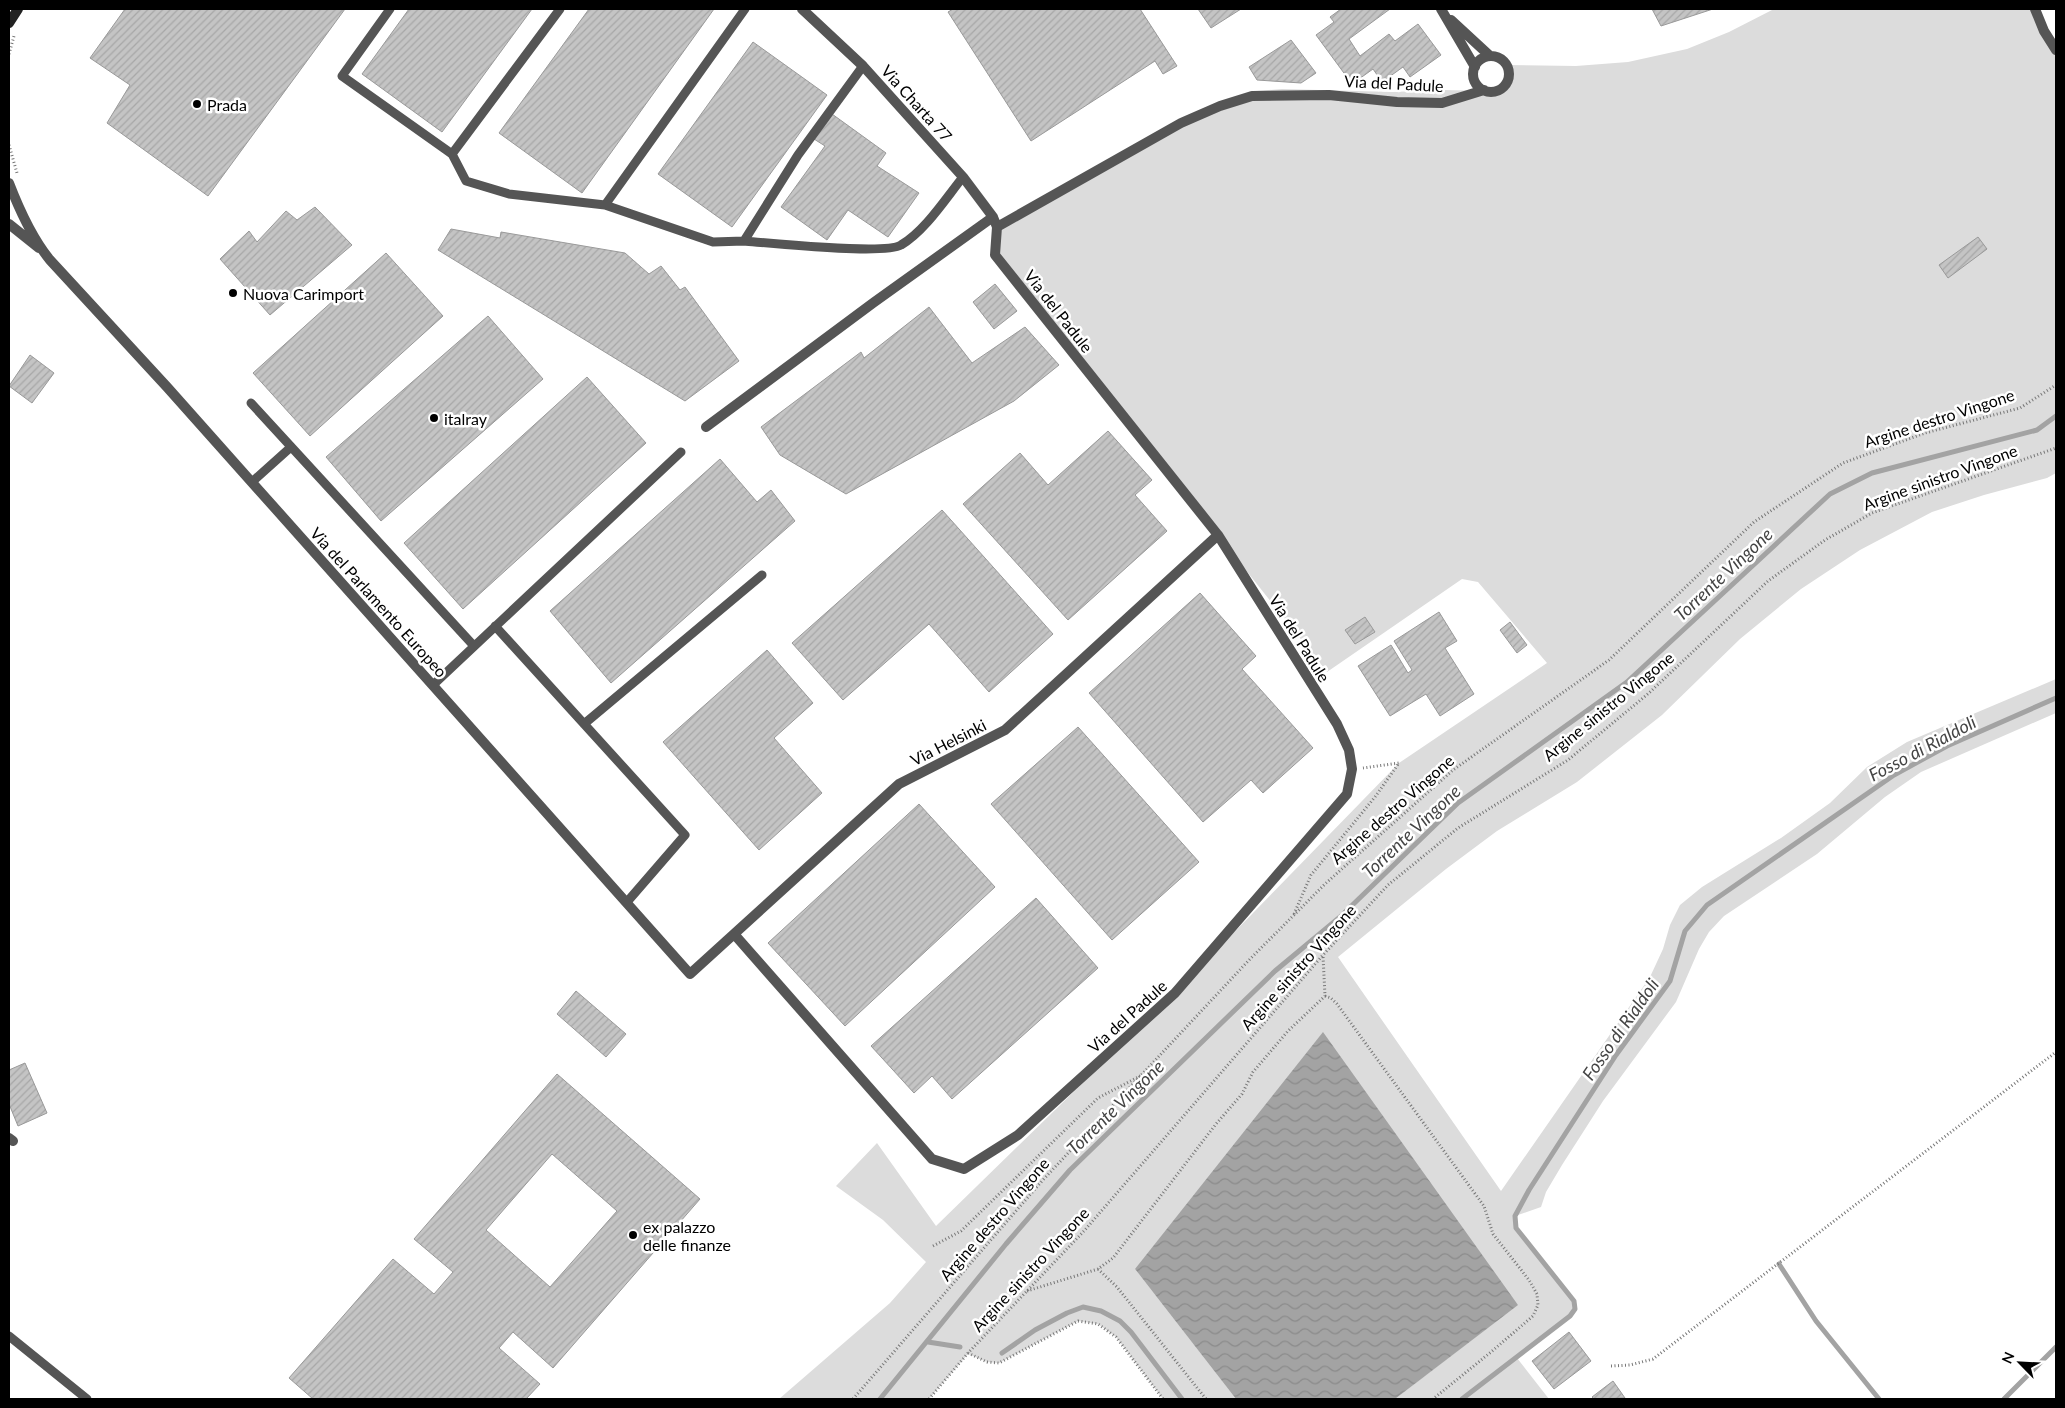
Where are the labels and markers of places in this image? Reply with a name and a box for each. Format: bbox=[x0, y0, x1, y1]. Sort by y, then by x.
place label: Prada bbox=[207, 95, 247, 114]
marker: Prada bbox=[191, 98, 203, 110]
place label: Nuova Carimport bbox=[243, 284, 364, 303]
marker: Nuova Carimport bbox=[227, 287, 239, 299]
place label: italray bbox=[444, 409, 488, 428]
marker: italray bbox=[428, 412, 440, 424]
place label: ex palazzo delle finanze bbox=[643, 1217, 731, 1254]
marker: ex palazzo delle finanze bbox=[627, 1229, 639, 1241]

